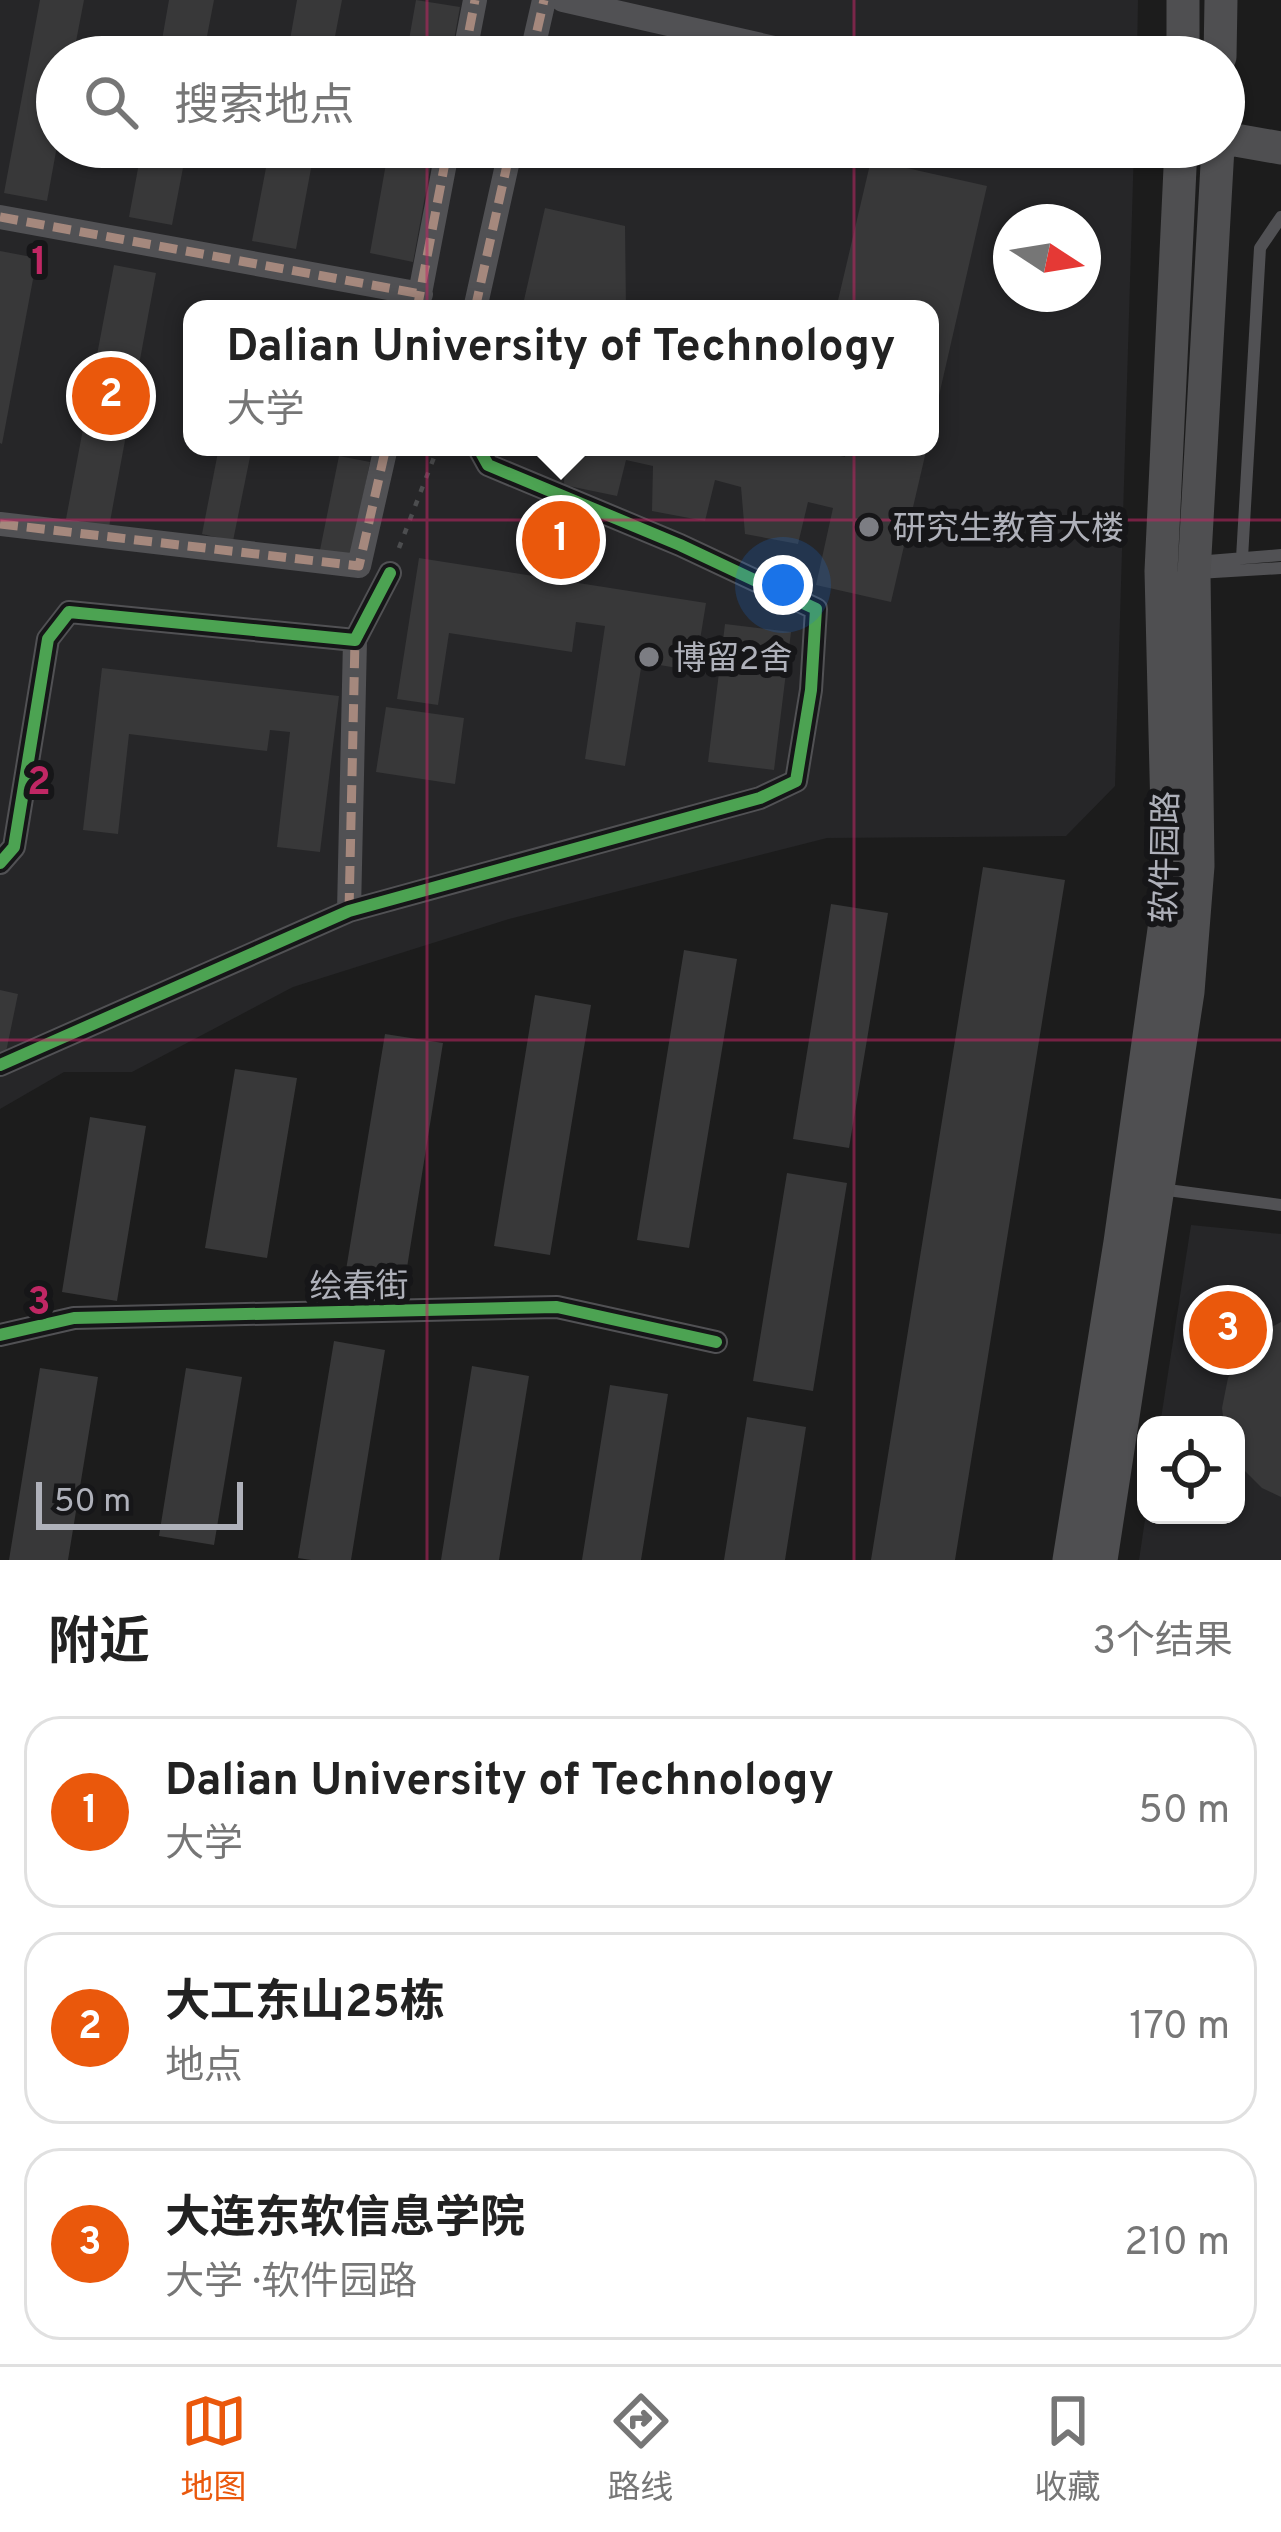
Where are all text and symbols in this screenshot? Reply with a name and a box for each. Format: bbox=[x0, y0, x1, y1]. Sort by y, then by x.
search box bbox=[36, 36, 1245, 168]
icon: search bbox=[78, 69, 144, 135]
text: 搜索地点 bbox=[174, 80, 354, 137]
north arrow bbox=[993, 204, 1101, 312]
text: 1 bbox=[31, 240, 47, 289]
popup bbox=[183, 300, 939, 456]
text: Dalian University of Technology bbox=[226, 320, 896, 377]
pin: 2 bbox=[72, 351, 150, 441]
text: 大学 bbox=[226, 388, 304, 437]
pin: 1 bbox=[522, 495, 600, 585]
place label: 研究生教育大楼 bbox=[893, 510, 1124, 552]
marker: 研究生教育大楼 bbox=[856, 514, 882, 540]
your location bbox=[753, 555, 813, 615]
place label: 博留2舍 bbox=[673, 640, 792, 682]
marker: 博留2舍 bbox=[636, 644, 662, 670]
text: 2 bbox=[27, 760, 51, 809]
street label: 软件园路 bbox=[1146, 791, 1190, 923]
street label: 绘春街 bbox=[309, 1267, 409, 1311]
text: 3 bbox=[27, 1280, 51, 1329]
pin: 3 bbox=[1189, 1285, 1267, 1375]
map controls bbox=[1137, 1416, 1245, 1524]
button: locate bbox=[1137, 1416, 1245, 1524]
scale bar bbox=[36, 1476, 243, 1529]
text: 50 m bbox=[54, 1482, 131, 1524]
text: 附近 bbox=[48, 1613, 150, 1678]
text: 3个结果 bbox=[1093, 1619, 1233, 1668]
text: Dalian University of Technology bbox=[165, 1754, 834, 1811]
text: 1 bbox=[82, 1788, 98, 1837]
text: 50 m bbox=[1139, 1788, 1230, 1837]
text: 大学 bbox=[165, 1822, 243, 1871]
text: 大工东山25栋 bbox=[165, 1976, 445, 2033]
text: 2 bbox=[78, 2004, 102, 2053]
text: 170 m bbox=[1129, 2004, 1230, 2053]
text: 地点 bbox=[165, 2044, 243, 2093]
text: 大连东软信息学院 bbox=[165, 2192, 525, 2249]
text: 3 bbox=[78, 2220, 102, 2269]
text: 210 m bbox=[1124, 2220, 1230, 2269]
text: 大学 · 软件园路 bbox=[165, 2260, 417, 2309]
tab: 地图 bbox=[181, 2388, 247, 2511]
tab: 路线 bbox=[608, 2388, 674, 2511]
tab: 收藏 bbox=[1035, 2388, 1101, 2511]

